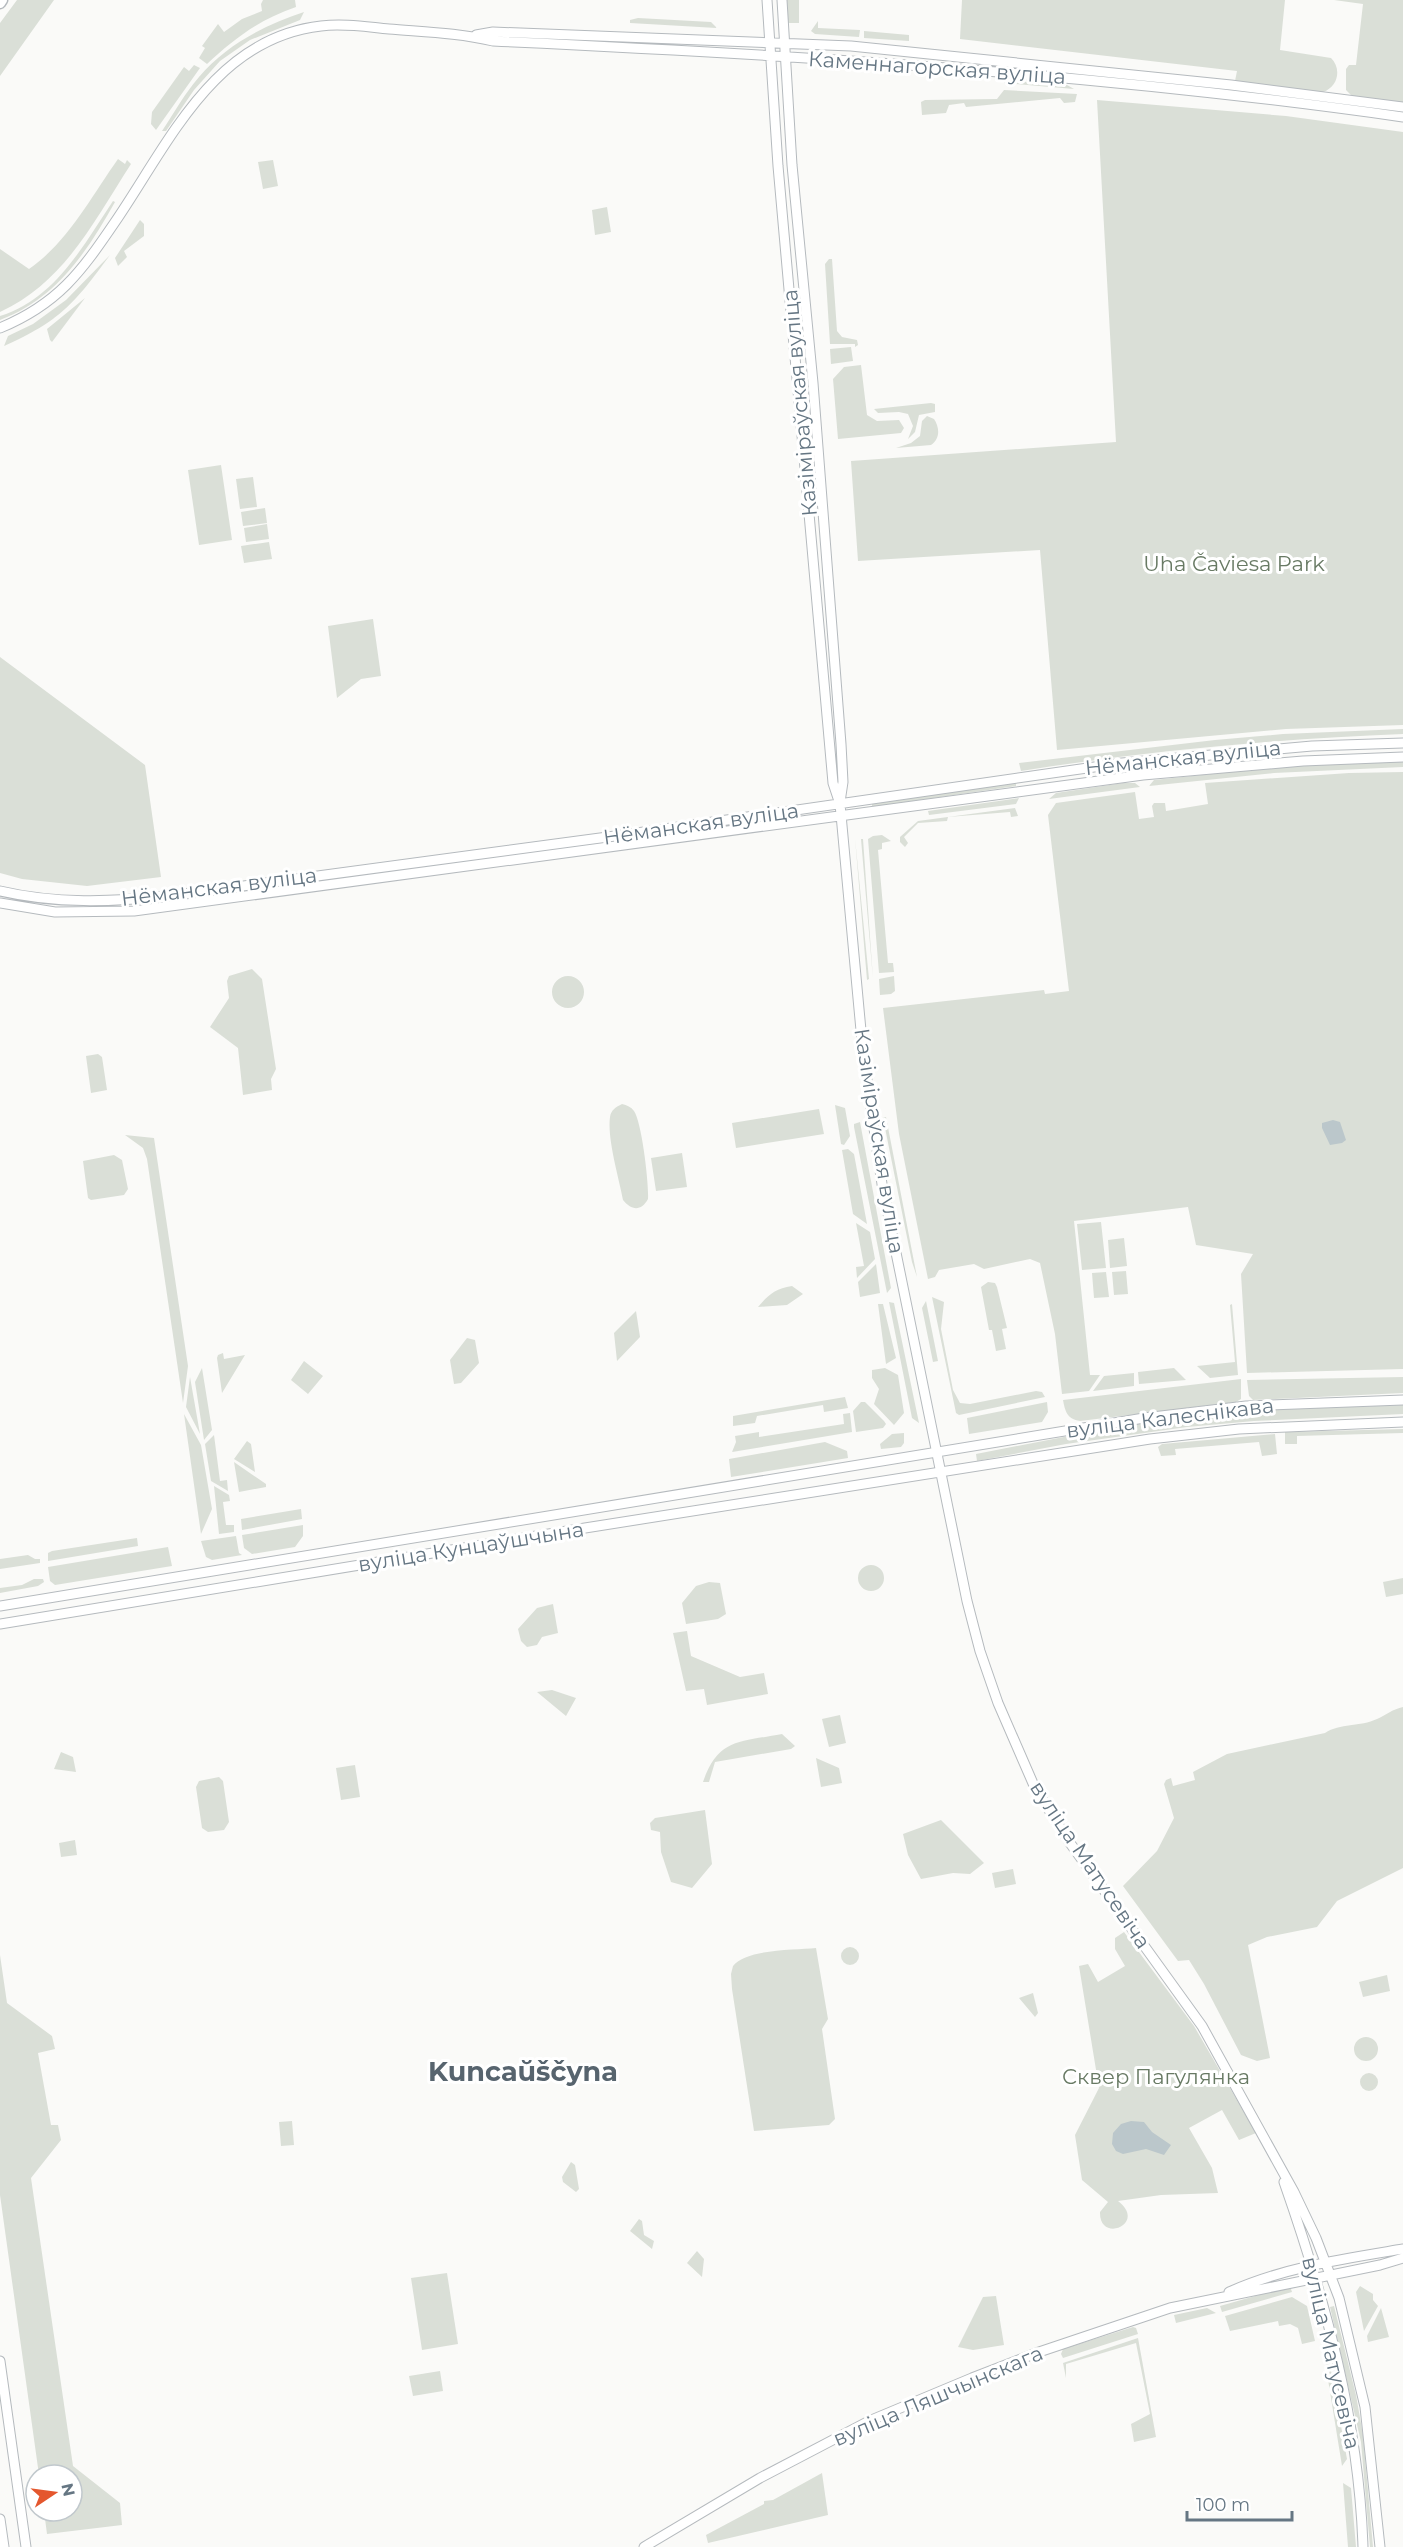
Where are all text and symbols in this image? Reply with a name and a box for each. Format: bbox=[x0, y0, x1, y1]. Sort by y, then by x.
street label: Каменнагорская вуліца bbox=[808, 46, 1067, 89]
street label: Казіміраўская вуліца bbox=[777, 288, 822, 518]
park label: Uha Čaviesa Park bbox=[1143, 551, 1325, 576]
street label: Нёманская вуліца bbox=[1084, 735, 1282, 780]
street label: Нёманская вуліца bbox=[602, 797, 800, 850]
street label: Нёманская вуліца bbox=[120, 862, 318, 911]
street label: Казіміраўская вуліца bbox=[849, 1026, 910, 1255]
street label: вуліца Калеснікава bbox=[1065, 1392, 1275, 1443]
street label: вуліца Кунцаўшчына bbox=[356, 1516, 586, 1577]
street label: вуліца Матусевіча bbox=[1025, 1776, 1156, 1953]
district label: Kuncaŭščyna bbox=[428, 2055, 618, 2088]
park label: Сквер Пагулянка bbox=[1062, 2064, 1250, 2089]
street label: вуліца Матусевіча bbox=[1297, 2254, 1366, 2452]
street label: вуліца Ляшчынскага bbox=[829, 2340, 1046, 2451]
north arrow bbox=[24, 2463, 84, 2523]
text: N bbox=[57, 2481, 79, 2498]
scale bar bbox=[1187, 2484, 1292, 2522]
text: 100 m bbox=[1196, 2494, 1250, 2516]

